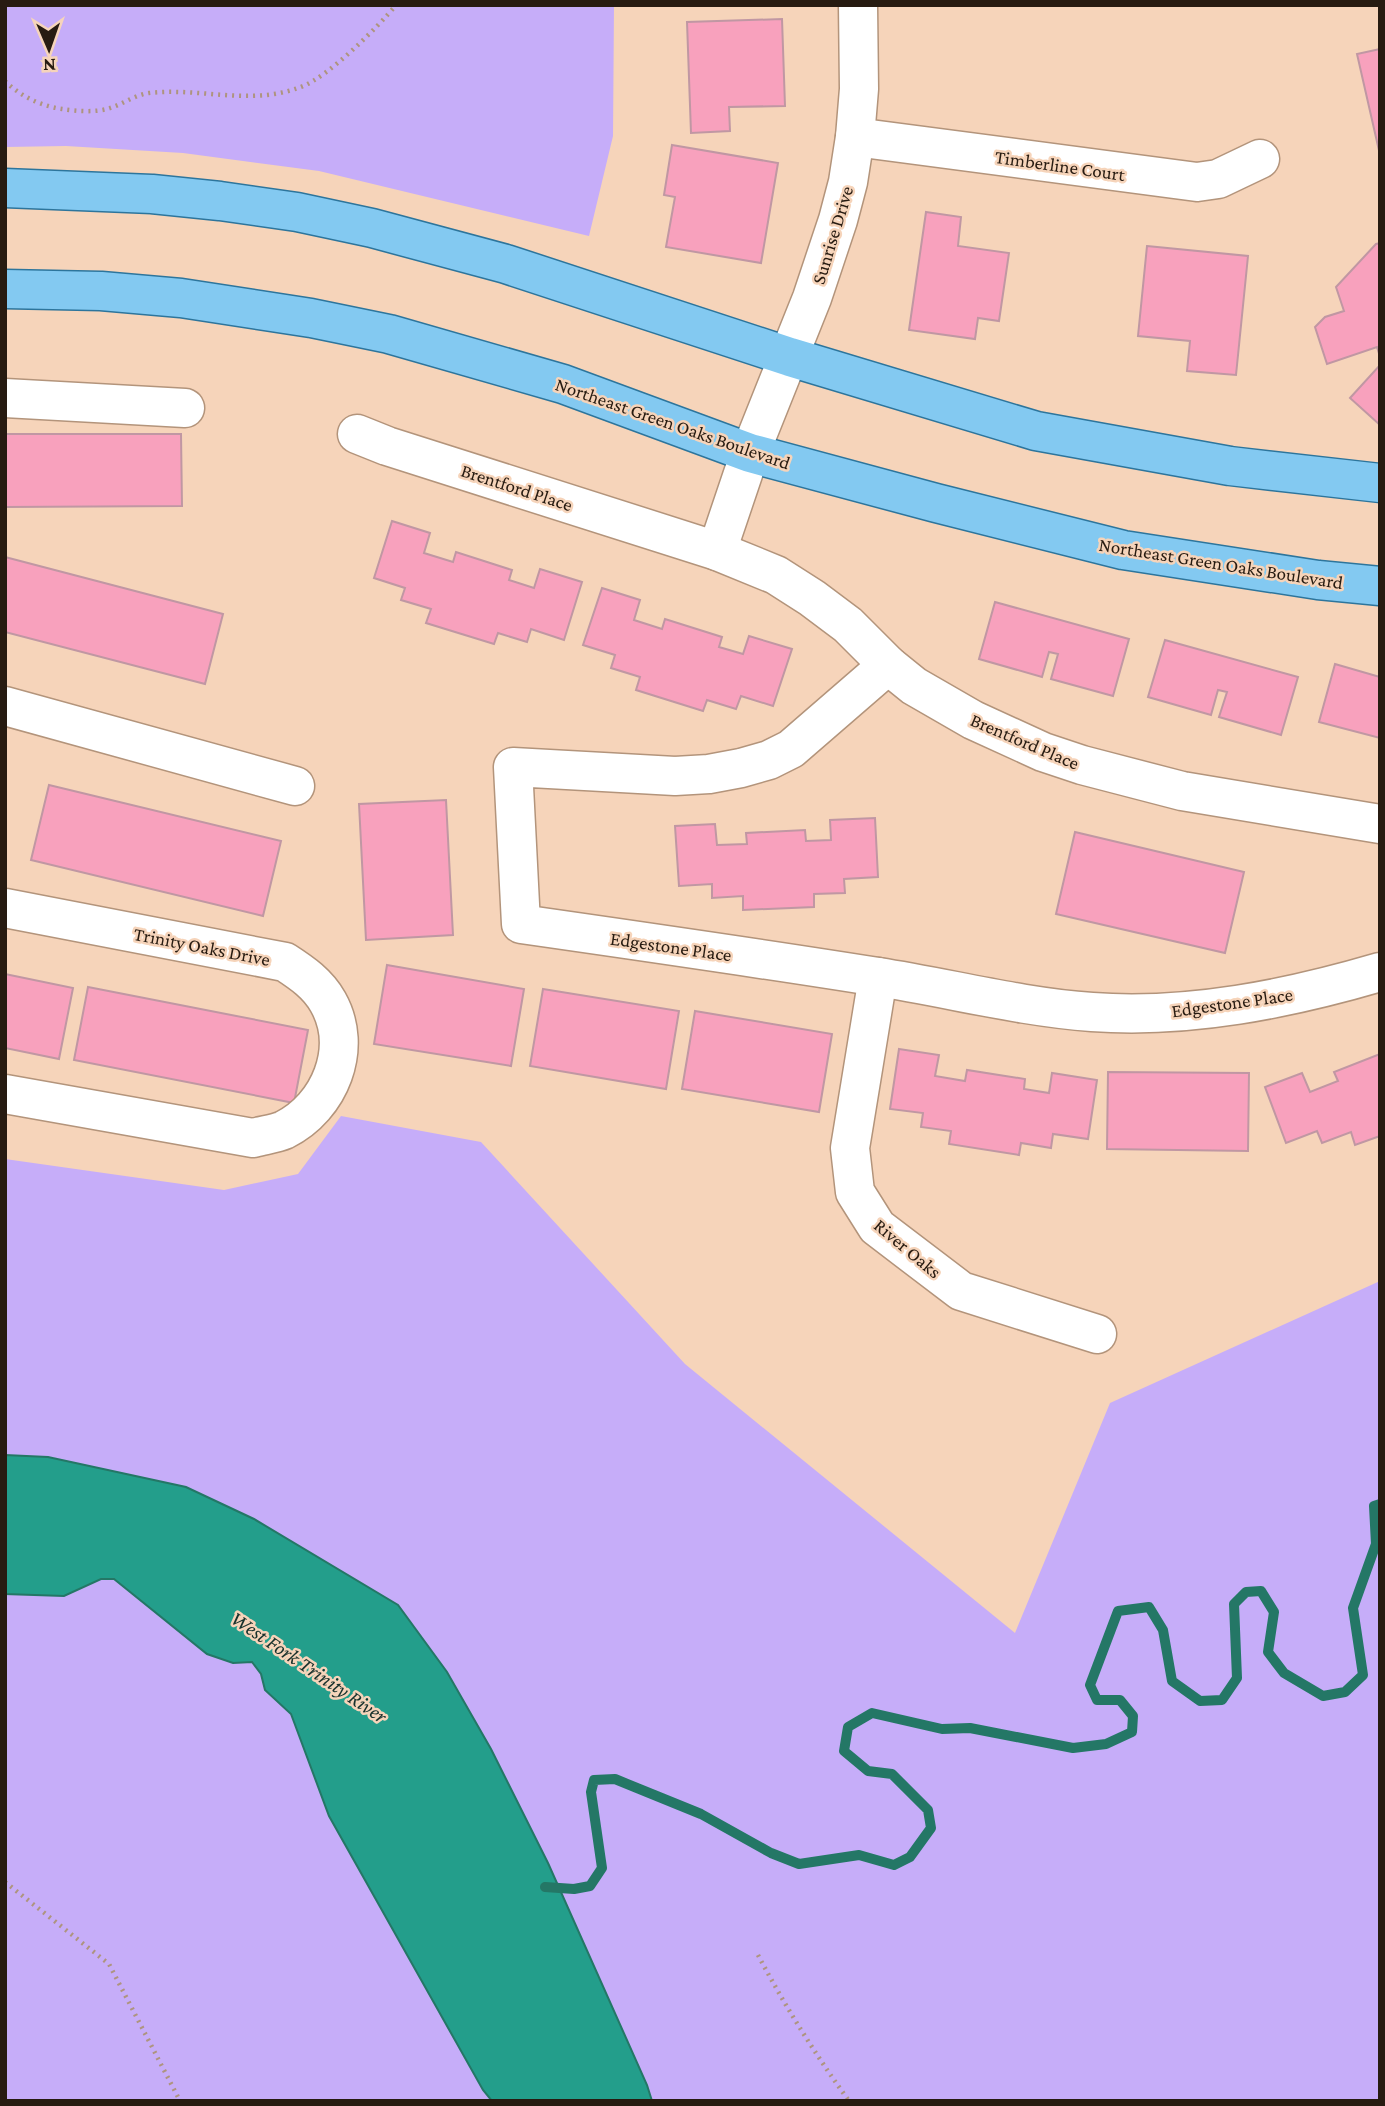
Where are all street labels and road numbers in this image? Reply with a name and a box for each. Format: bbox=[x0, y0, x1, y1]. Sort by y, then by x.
street label: Timberline Court bbox=[994, 146, 1127, 185]
street label: Sunrise Drive bbox=[808, 183, 857, 287]
street label: Northeast Green Oaks Boulevard bbox=[553, 373, 793, 474]
street label: Brentford Place bbox=[458, 460, 575, 515]
street label: Northeast Green Oaks Boulevard bbox=[1097, 534, 1344, 593]
street label: Brentford Place bbox=[967, 709, 1082, 774]
street label: Trinity Oaks Drive bbox=[132, 923, 272, 970]
street label: Edgestone Place bbox=[609, 928, 733, 965]
street label: Edgestone Place bbox=[1170, 984, 1294, 1021]
street label: River Oaks bbox=[870, 1214, 945, 1282]

